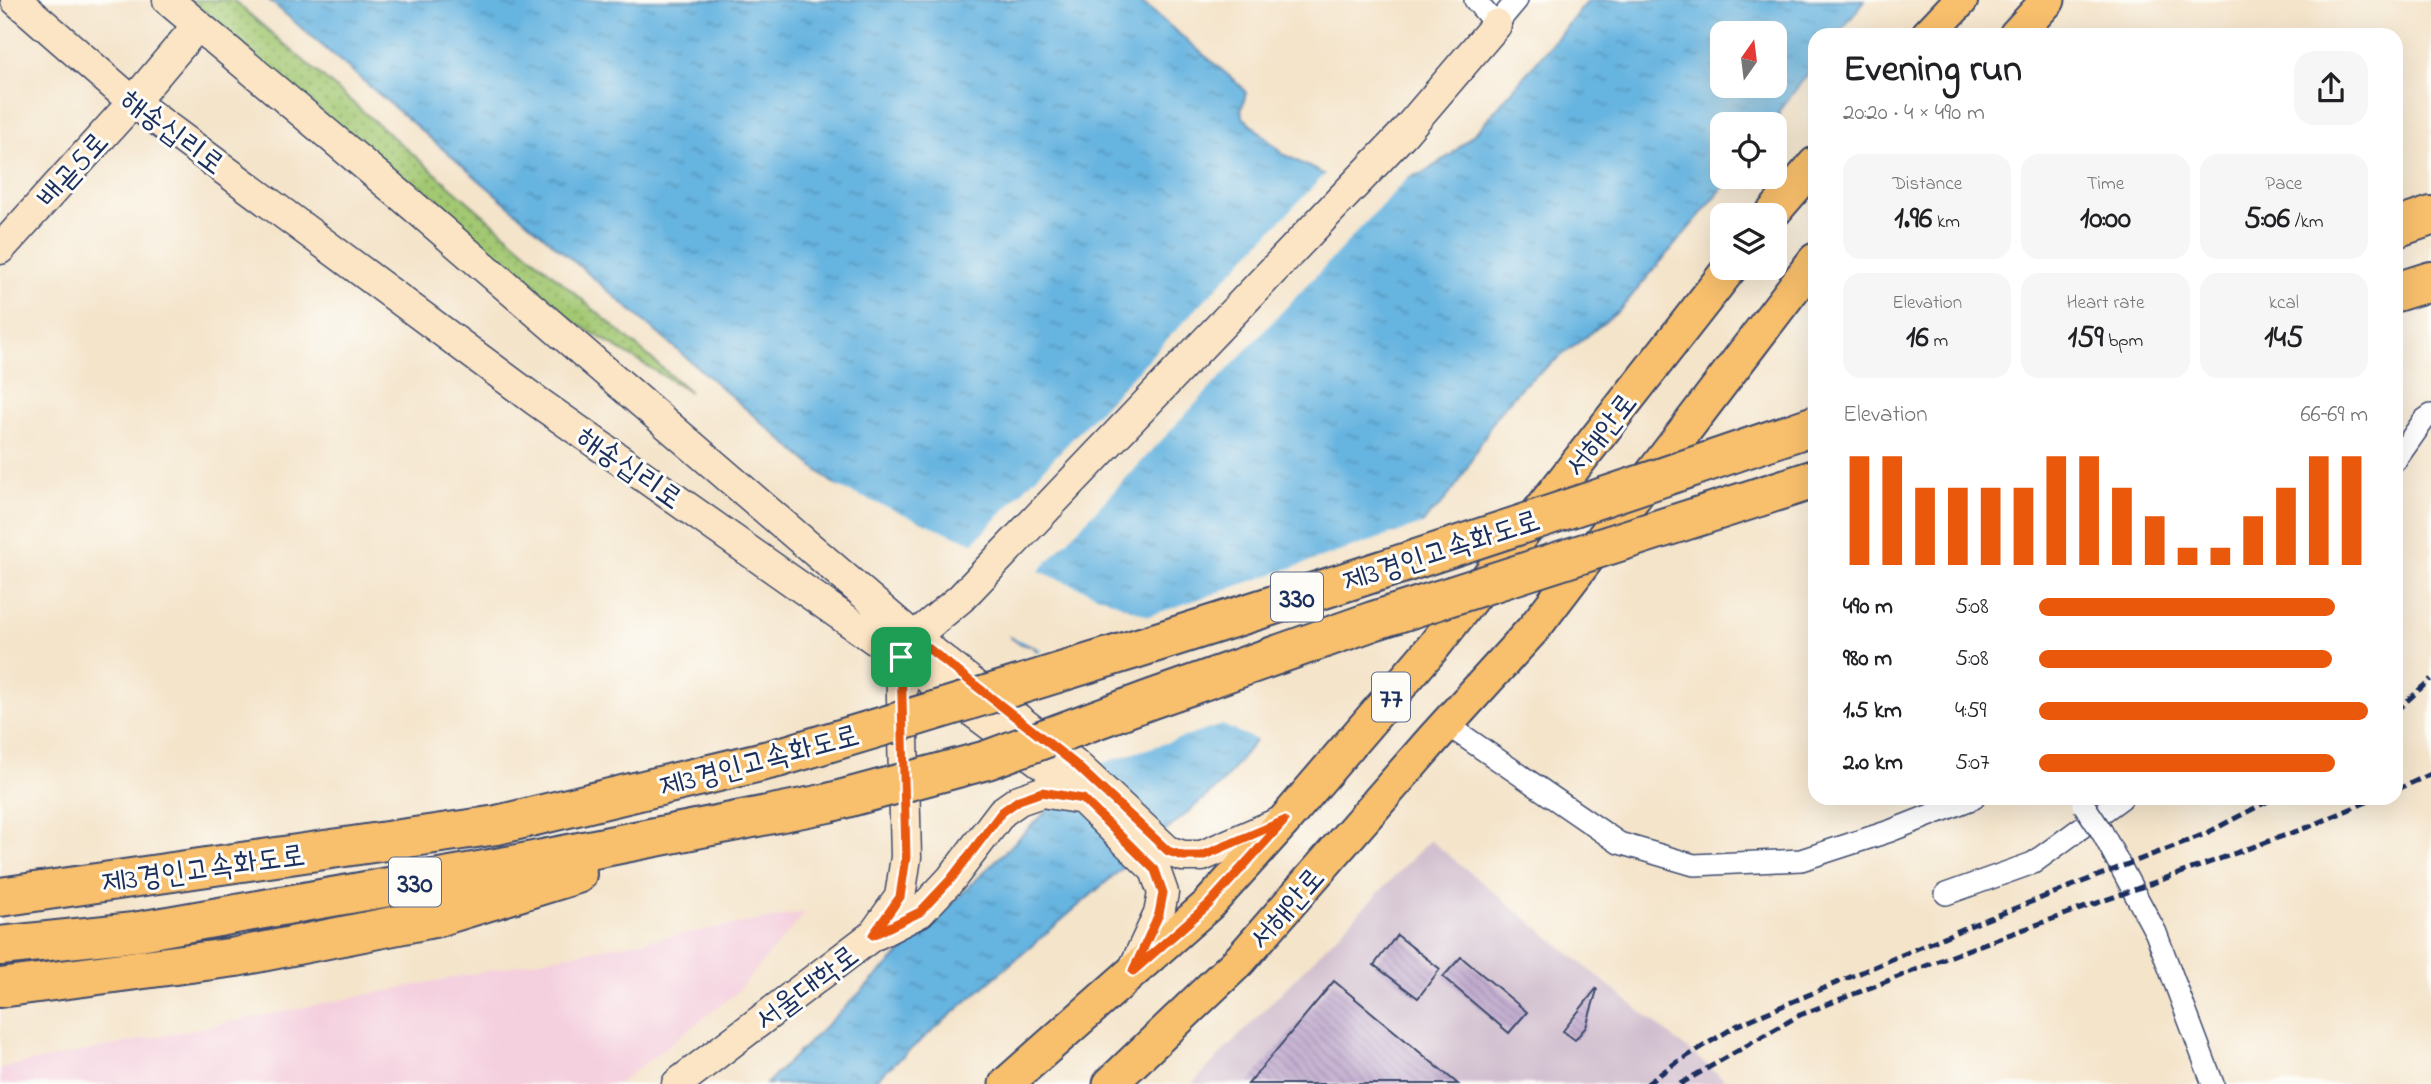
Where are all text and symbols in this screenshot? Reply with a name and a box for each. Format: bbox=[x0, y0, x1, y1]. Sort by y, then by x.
north arrow bbox=[1710, 21, 1787, 98]
map controls bbox=[1710, 21, 1787, 280]
text: Evening run bbox=[1843, 43, 2022, 99]
button: share bbox=[2294, 51, 2368, 125]
street label: 해송십리로 bbox=[110, 80, 233, 187]
text: 20:20 · 4 × 490 m bbox=[1843, 97, 1985, 130]
button: locate bbox=[1710, 112, 1787, 189]
street label: 배곧5로 bbox=[28, 123, 121, 219]
text: Distance bbox=[1892, 171, 1962, 198]
text: Time bbox=[2087, 171, 2124, 198]
text: Pace bbox=[2265, 171, 2302, 198]
text: 1.96 bbox=[1894, 198, 1932, 242]
text: 10:00 bbox=[2080, 198, 2131, 242]
text: 5:06 bbox=[2244, 198, 2290, 242]
button: layers bbox=[1710, 203, 1787, 280]
text: km bbox=[1932, 209, 1960, 236]
text: /km bbox=[2290, 209, 2324, 236]
text: Elevation bbox=[1892, 290, 1962, 317]
text: Heart rate bbox=[2067, 290, 2144, 317]
text: kcal bbox=[2269, 290, 2299, 317]
text: 16 bbox=[1906, 317, 1929, 361]
text: 159 bbox=[2068, 317, 2103, 361]
text: 145 bbox=[2264, 317, 2303, 361]
text: m bbox=[1929, 328, 1948, 355]
text: bpm bbox=[2103, 328, 2143, 355]
street label: 서해안로 bbox=[1555, 384, 1649, 487]
text: Elevation bbox=[1843, 399, 1928, 432]
text: 66–69 m bbox=[2300, 399, 2368, 432]
street label: 해송십리로 bbox=[566, 417, 690, 522]
street label: 제3경인고속화도로 bbox=[1337, 500, 1546, 606]
road number: 330 bbox=[1271, 572, 1323, 622]
text: 490 m bbox=[1843, 591, 1893, 624]
text: 5:08 bbox=[1955, 591, 1989, 624]
pin bbox=[871, 627, 931, 687]
icon: arrive bbox=[882, 638, 920, 676]
text: 980 m bbox=[1843, 643, 1892, 676]
text: 5:08 bbox=[1955, 643, 1989, 676]
road number: 77 bbox=[1372, 672, 1410, 722]
text: 1.5 km bbox=[1843, 695, 1902, 728]
text: 4:59 bbox=[1955, 695, 1987, 728]
street label: 제3경인고속화도로 bbox=[655, 715, 865, 811]
text: 2.0 km bbox=[1843, 747, 1903, 780]
text: 5:07 bbox=[1955, 747, 1990, 780]
street label: 제3경인고속화도로 bbox=[99, 835, 308, 907]
road number: 330 bbox=[389, 858, 441, 906]
street label: 서해안로 bbox=[1240, 859, 1337, 961]
street label: 서울대학로 bbox=[746, 936, 869, 1043]

